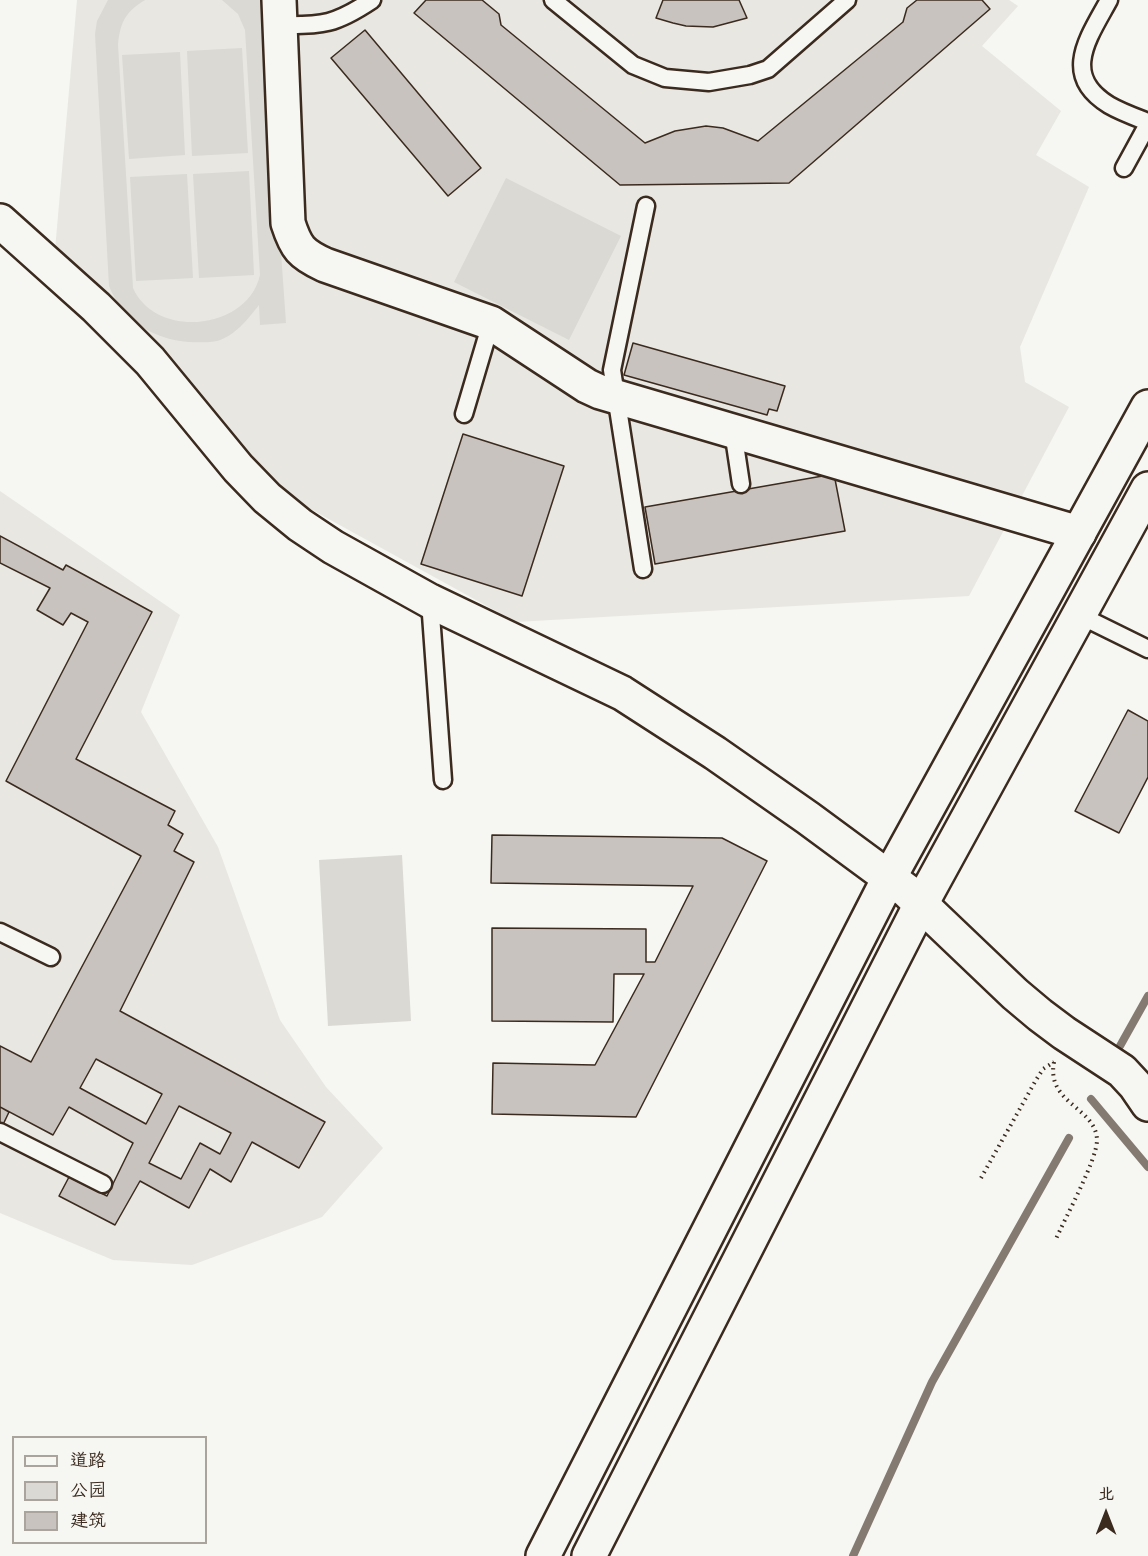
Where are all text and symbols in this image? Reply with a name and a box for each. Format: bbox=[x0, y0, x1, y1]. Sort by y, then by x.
legend bbox=[12, 1436, 207, 1544]
text: 道路 bbox=[70, 1450, 106, 1475]
text: 公园 bbox=[70, 1480, 106, 1505]
north arrow bbox=[1076, 1484, 1136, 1544]
text: 北 bbox=[1098, 1484, 1114, 1507]
text: 建筑 bbox=[70, 1510, 106, 1535]

